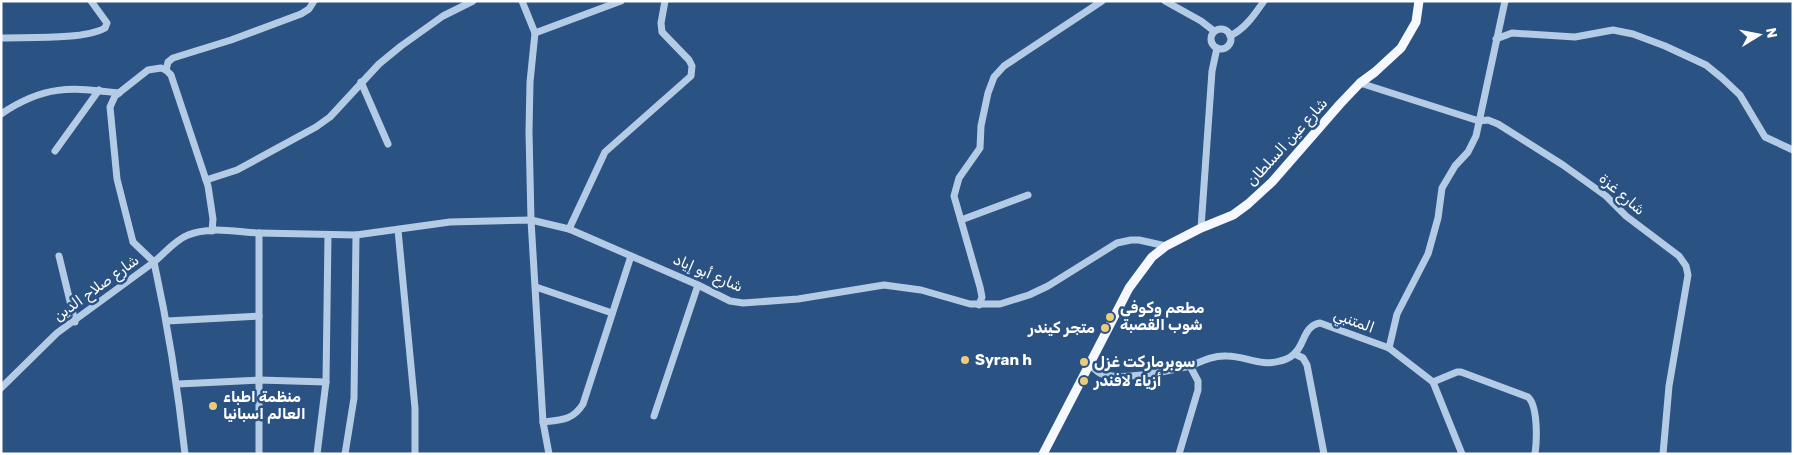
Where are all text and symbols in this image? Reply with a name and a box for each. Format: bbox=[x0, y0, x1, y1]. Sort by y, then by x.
north arrow bbox=[1734, 10, 1784, 60]
text: N bbox=[1762, 26, 1781, 39]
street label: شارع عين السلطان bbox=[1243, 94, 1333, 191]
street label: شارع غزة bbox=[1594, 169, 1649, 220]
street label: شارع أبو إياد bbox=[670, 250, 746, 298]
street label: شارع صلاح الدين bbox=[50, 251, 143, 327]
place label: مطعم وكوفي شوب القصبة bbox=[1120, 299, 1205, 334]
street label: المتنبي bbox=[1330, 305, 1377, 339]
marker: مطعم وكوفي شوب القصبة bbox=[1104, 311, 1116, 323]
place label: متجر كيندر bbox=[1027, 319, 1095, 337]
marker: متجر كيندر bbox=[1099, 322, 1111, 334]
place label: Syran h bbox=[975, 351, 1032, 369]
place label: سوبرماركت غزل bbox=[1094, 353, 1195, 371]
marker: Syran h bbox=[959, 354, 971, 366]
marker: سوبرماركت غزل bbox=[1078, 356, 1090, 368]
place label: أزياء لافندر bbox=[1093, 372, 1161, 390]
marker: أزياء لافندر bbox=[1078, 375, 1090, 387]
place label: منظمة اطباء العالم اسبانيا bbox=[223, 388, 306, 424]
marker: منظمة اطباء العالم اسبانيا bbox=[207, 400, 219, 412]

